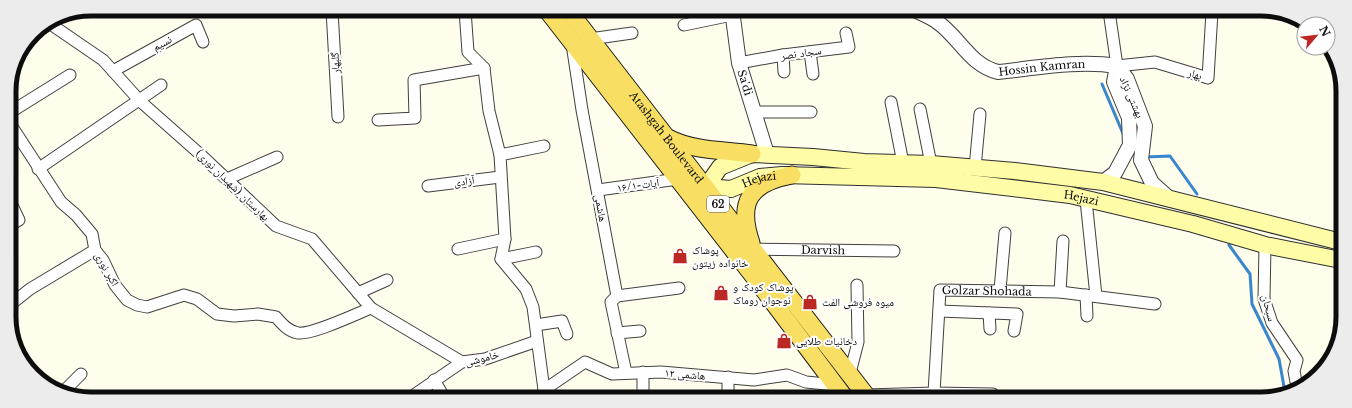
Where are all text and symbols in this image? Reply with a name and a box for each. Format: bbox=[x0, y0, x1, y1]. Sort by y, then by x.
north arrow bbox=[1296, 16, 1336, 56]
text: N bbox=[1316, 23, 1334, 40]
street label: نسیم bbox=[150, 32, 175, 55]
street label: سجاد نصر bbox=[779, 43, 822, 63]
street label: گلبهار bbox=[327, 51, 343, 75]
street label: Hossin Kamran bbox=[998, 57, 1086, 79]
street label: بهار bbox=[1185, 65, 1204, 83]
street label: Sa'di bbox=[734, 68, 756, 97]
street label: بهشتی نژاد bbox=[1117, 74, 1147, 120]
street label: Atashgah Boulevard bbox=[626, 88, 707, 187]
street label: بهارستان (شهیدان نوری) bbox=[193, 146, 273, 224]
street label: Hejazi bbox=[740, 169, 777, 191]
street label: آزادی bbox=[453, 173, 475, 189]
street label: ۱۶/۱-آیات bbox=[616, 175, 660, 195]
street label: Hejazi bbox=[1063, 187, 1100, 209]
street label: هاشمی bbox=[592, 193, 610, 223]
road number: 62 bbox=[707, 196, 729, 212]
place label: پوشاک خانواده زیتون bbox=[692, 243, 748, 270]
street label: Darvish bbox=[801, 243, 846, 257]
shop icon: پوشاک خانواده زیتون bbox=[671, 247, 689, 265]
street label: اکبر نوری bbox=[92, 249, 122, 289]
place label: پوشاک کودک و نوجوان روماک bbox=[733, 280, 794, 307]
street label: Golzar Shohada bbox=[942, 283, 1033, 299]
shop icon: پوشاک کودک و نوجوان روماک bbox=[712, 284, 730, 302]
shop icon: میوه فروشی الفت bbox=[801, 293, 819, 311]
street label: سبحان bbox=[1259, 293, 1279, 323]
place label: میوه فروشی الفت bbox=[822, 295, 894, 309]
shop icon: دخانیات طلایی bbox=[775, 332, 793, 350]
place label: دخانیات طلایی bbox=[796, 334, 857, 348]
street label: خاموشی bbox=[463, 347, 501, 369]
street label: ۱۲ هاشمی bbox=[664, 365, 706, 383]

